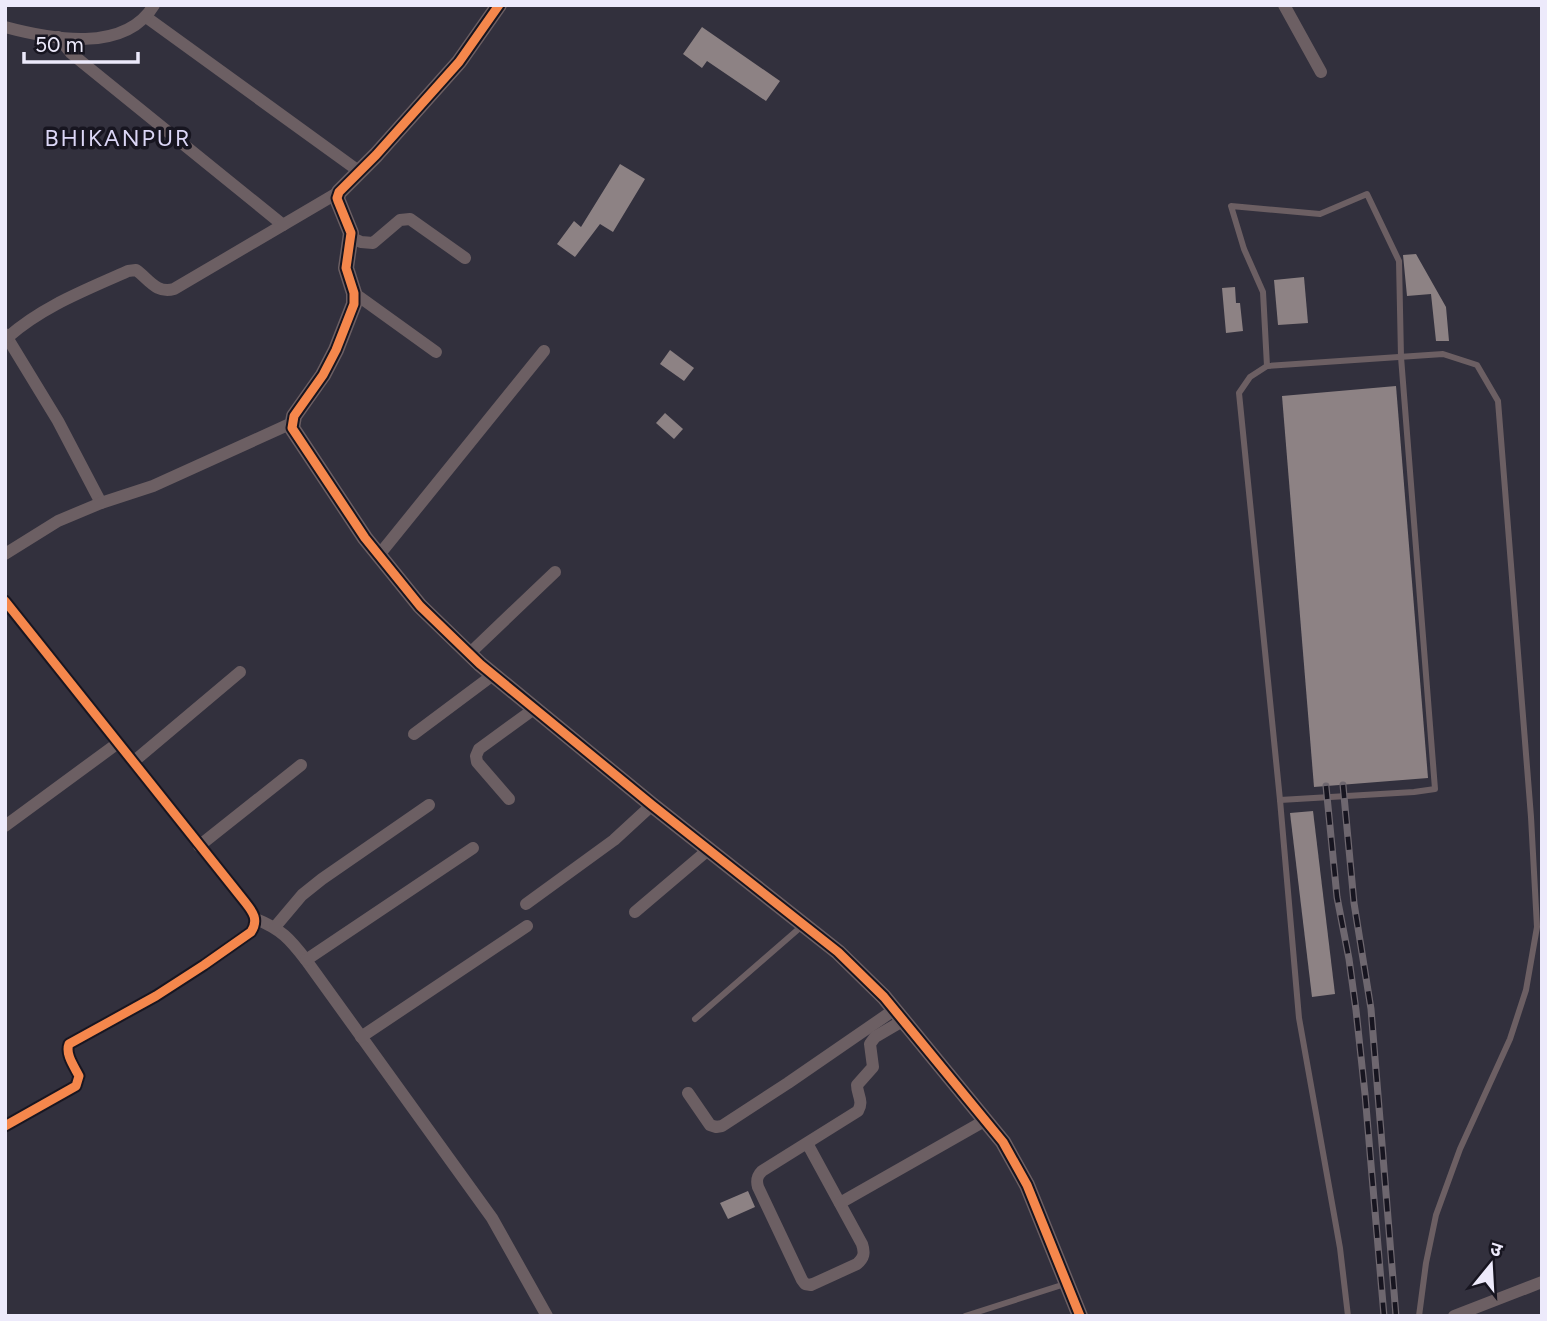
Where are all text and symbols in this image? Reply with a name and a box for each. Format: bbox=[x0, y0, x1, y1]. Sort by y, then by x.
scale bar bbox=[24, 21, 138, 65]
text: 50 m bbox=[35, 32, 84, 57]
district label: BHIKANPUR bbox=[45, 124, 191, 152]
north arrow bbox=[1456, 1230, 1526, 1300]
text: उ bbox=[1487, 1237, 1506, 1262]

